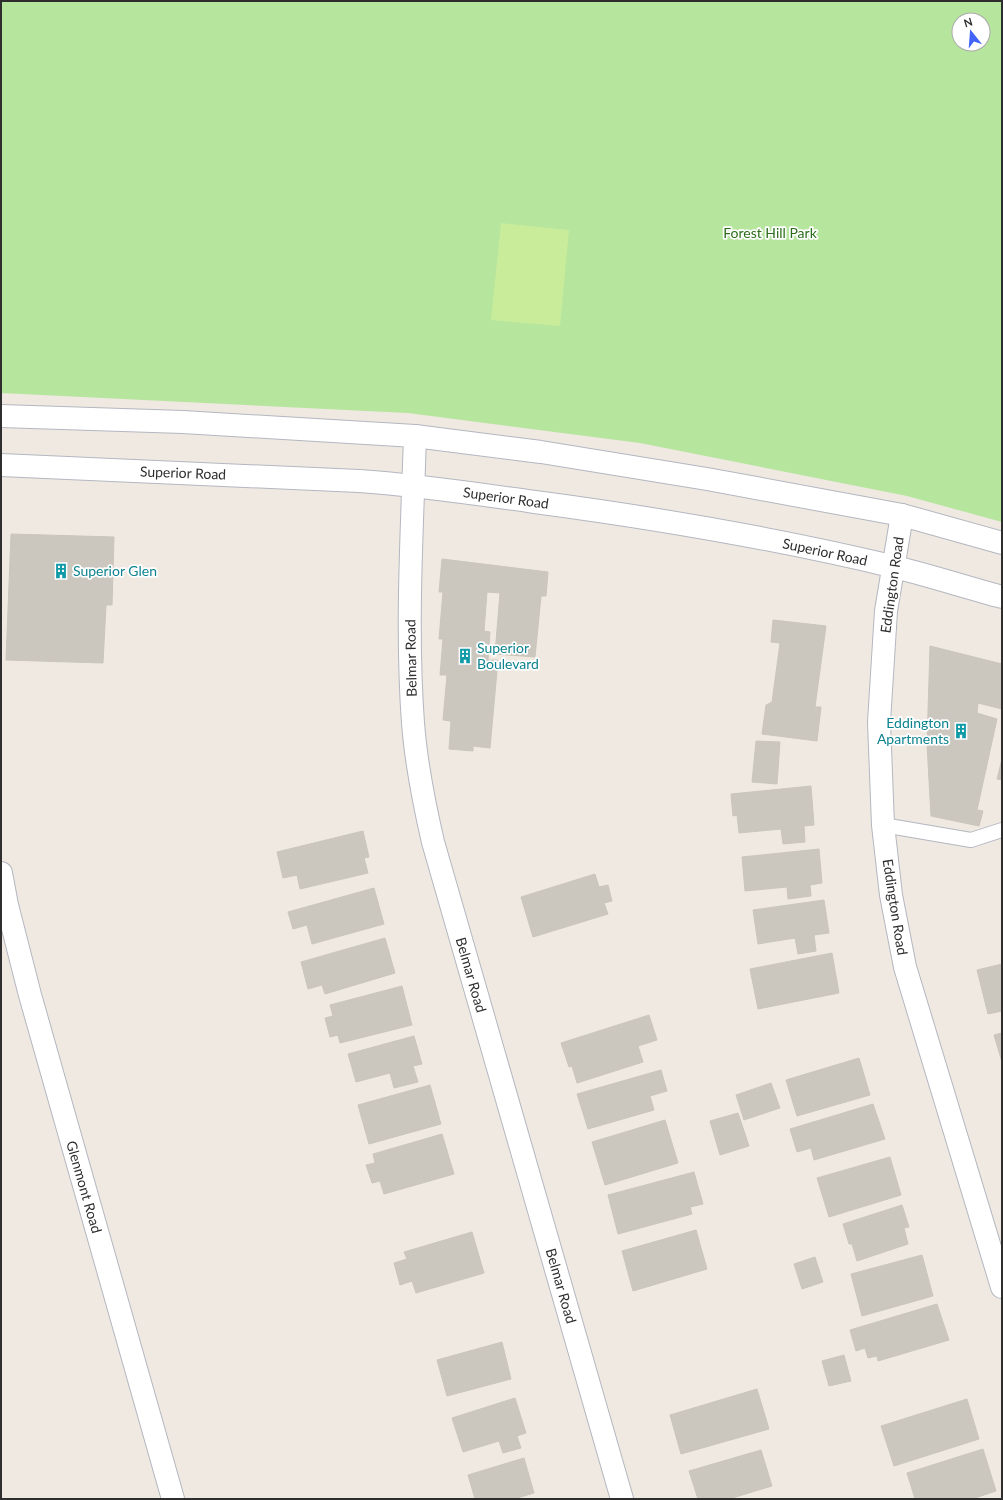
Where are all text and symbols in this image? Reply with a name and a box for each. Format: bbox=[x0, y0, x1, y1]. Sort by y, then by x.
north arrow bbox=[951, 12, 991, 52]
text: N bbox=[962, 15, 974, 29]
park label: Forest Hill Park bbox=[723, 224, 818, 241]
street label: Superior Road bbox=[140, 462, 226, 483]
street label: Superior Road bbox=[462, 483, 550, 512]
street label: Superior Road bbox=[781, 534, 869, 569]
street label: Eddington Road bbox=[876, 536, 907, 634]
building icon: Superior Glen bbox=[52, 562, 70, 580]
place label: Superior Glen bbox=[73, 562, 157, 579]
street label: Belmar Road bbox=[401, 619, 420, 697]
place label: Superior Boulevard bbox=[477, 639, 539, 672]
building icon: Superior Boulevard bbox=[456, 647, 474, 665]
place label: Eddington Apartments bbox=[877, 714, 949, 747]
building icon: Eddington Apartments bbox=[952, 722, 970, 740]
street label: Eddington Road bbox=[879, 858, 911, 956]
street label: Belmar Road bbox=[453, 935, 490, 1014]
street label: Glenmont Road bbox=[63, 1139, 106, 1235]
street label: Belmar Road bbox=[543, 1246, 580, 1325]

